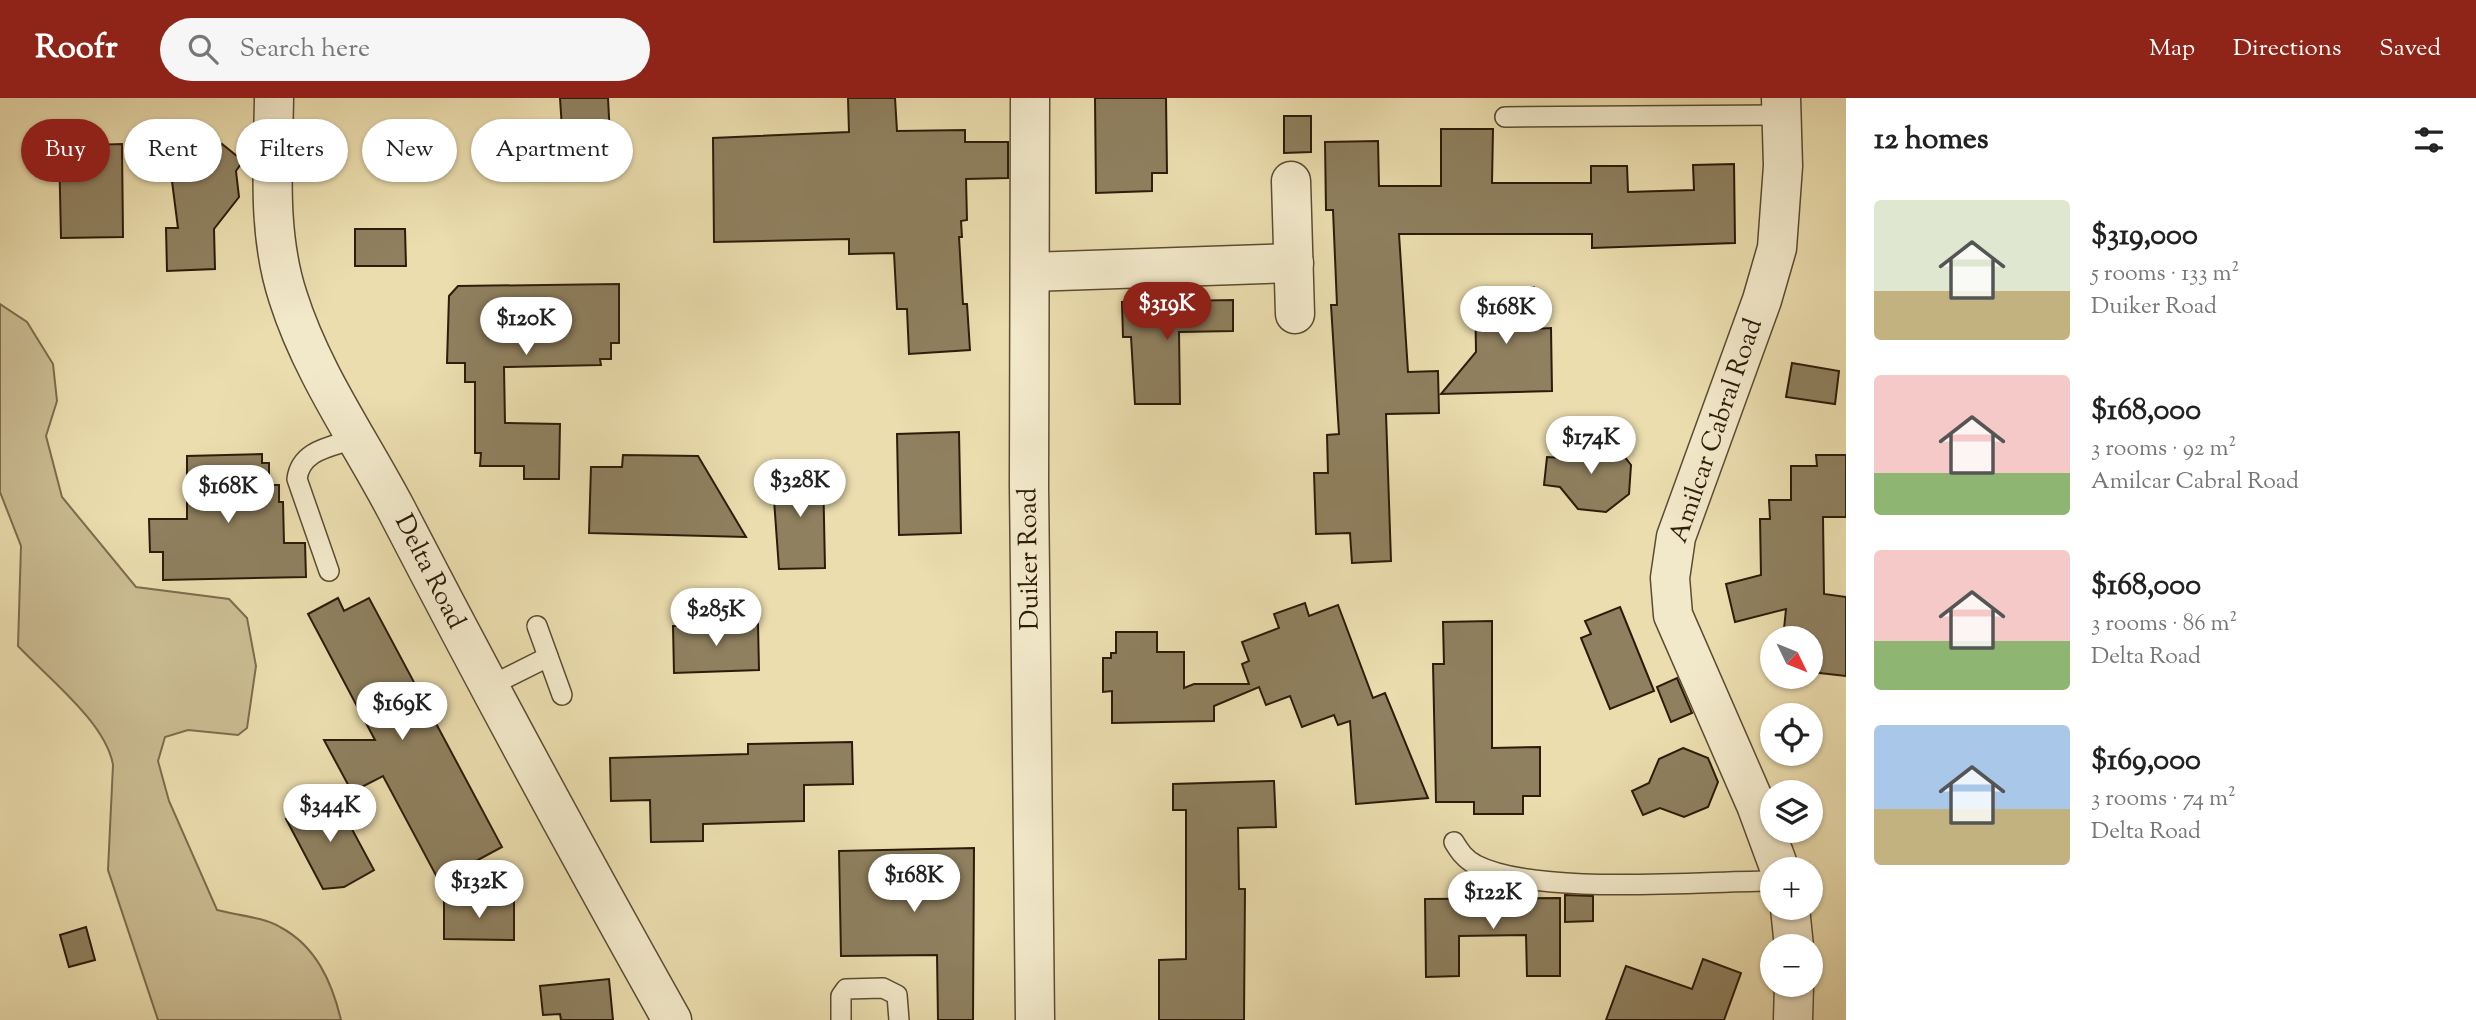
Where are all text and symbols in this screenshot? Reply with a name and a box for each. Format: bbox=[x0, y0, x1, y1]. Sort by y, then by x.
search box bbox=[160, 18, 650, 81]
text: Roofr bbox=[35, 25, 118, 73]
icon: search bbox=[184, 30, 222, 68]
text: Search here bbox=[240, 31, 370, 68]
text: Map bbox=[2149, 32, 2195, 66]
text: Directions bbox=[2233, 32, 2341, 66]
text: Saved bbox=[2379, 32, 2441, 66]
chip: Buy bbox=[21, 119, 110, 182]
chip: Rent bbox=[124, 119, 222, 182]
chip: Filters bbox=[236, 119, 348, 182]
chip: New bbox=[362, 119, 457, 182]
chip: Apartment bbox=[471, 119, 633, 182]
text: 12 homes bbox=[1874, 119, 1989, 162]
icon: filters bbox=[2410, 121, 2448, 159]
text: $319,000 bbox=[2091, 215, 2198, 258]
icon: home bbox=[1930, 228, 2014, 312]
text: 5 rooms · 133 m² bbox=[2091, 258, 2239, 291]
pin: $319K bbox=[1118, 282, 1216, 342]
pin: $168K bbox=[1457, 286, 1555, 346]
text: $319K bbox=[1139, 288, 1195, 321]
text: Duiker Road bbox=[2091, 291, 2217, 324]
text: $168K bbox=[1476, 292, 1536, 325]
pin: $120K bbox=[477, 298, 575, 357]
text: $120K bbox=[496, 303, 556, 336]
street label: Amilcar Cabral Road bbox=[1661, 314, 1773, 548]
text: $168,000 bbox=[2091, 390, 2201, 433]
icon: home bbox=[1930, 403, 2014, 487]
pin: $174K bbox=[1542, 416, 1640, 476]
text: $174K bbox=[1562, 422, 1620, 455]
text: 3 rooms · 92 m² bbox=[2091, 433, 2236, 466]
pin: $328K bbox=[751, 460, 849, 519]
text: $328K bbox=[770, 465, 830, 498]
pin: $168K bbox=[179, 466, 277, 525]
text: Amilcar Cabral Road bbox=[2091, 466, 2299, 499]
text: $168K bbox=[198, 471, 258, 504]
street label: Duiker Road bbox=[1010, 487, 1050, 631]
street label: Delta Road bbox=[384, 508, 474, 636]
text: $168,000 bbox=[2091, 565, 2201, 608]
icon: home bbox=[1930, 578, 2014, 662]
pin: $285K bbox=[667, 588, 765, 648]
text: $285K bbox=[686, 594, 746, 627]
text: 3 rooms · 86 m² bbox=[2091, 608, 2237, 641]
north arrow bbox=[1760, 626, 1824, 690]
map controls bbox=[1760, 626, 1823, 997]
text: Delta Road bbox=[2091, 641, 2201, 674]
pin: $169K bbox=[353, 682, 451, 742]
text: $169K bbox=[372, 688, 432, 721]
button: locate bbox=[1760, 703, 1823, 766]
text: $169,000 bbox=[2091, 740, 2201, 783]
icon: home bbox=[1930, 753, 2014, 837]
button: layers bbox=[1760, 780, 1823, 843]
text: 3 rooms · 74 m² bbox=[2091, 783, 2236, 816]
pin: $344K bbox=[281, 784, 379, 844]
text: $344K bbox=[299, 790, 361, 823]
text: Delta Road bbox=[2091, 816, 2201, 849]
pin: $168K bbox=[865, 854, 963, 914]
button: + bbox=[1760, 857, 1823, 920]
pin: $132K bbox=[430, 860, 528, 920]
text: $168K bbox=[884, 860, 944, 893]
text: $132K bbox=[451, 866, 507, 899]
pin: $122K bbox=[1444, 872, 1542, 931]
text: $122K bbox=[1464, 877, 1522, 910]
button: − bbox=[1760, 934, 1823, 997]

